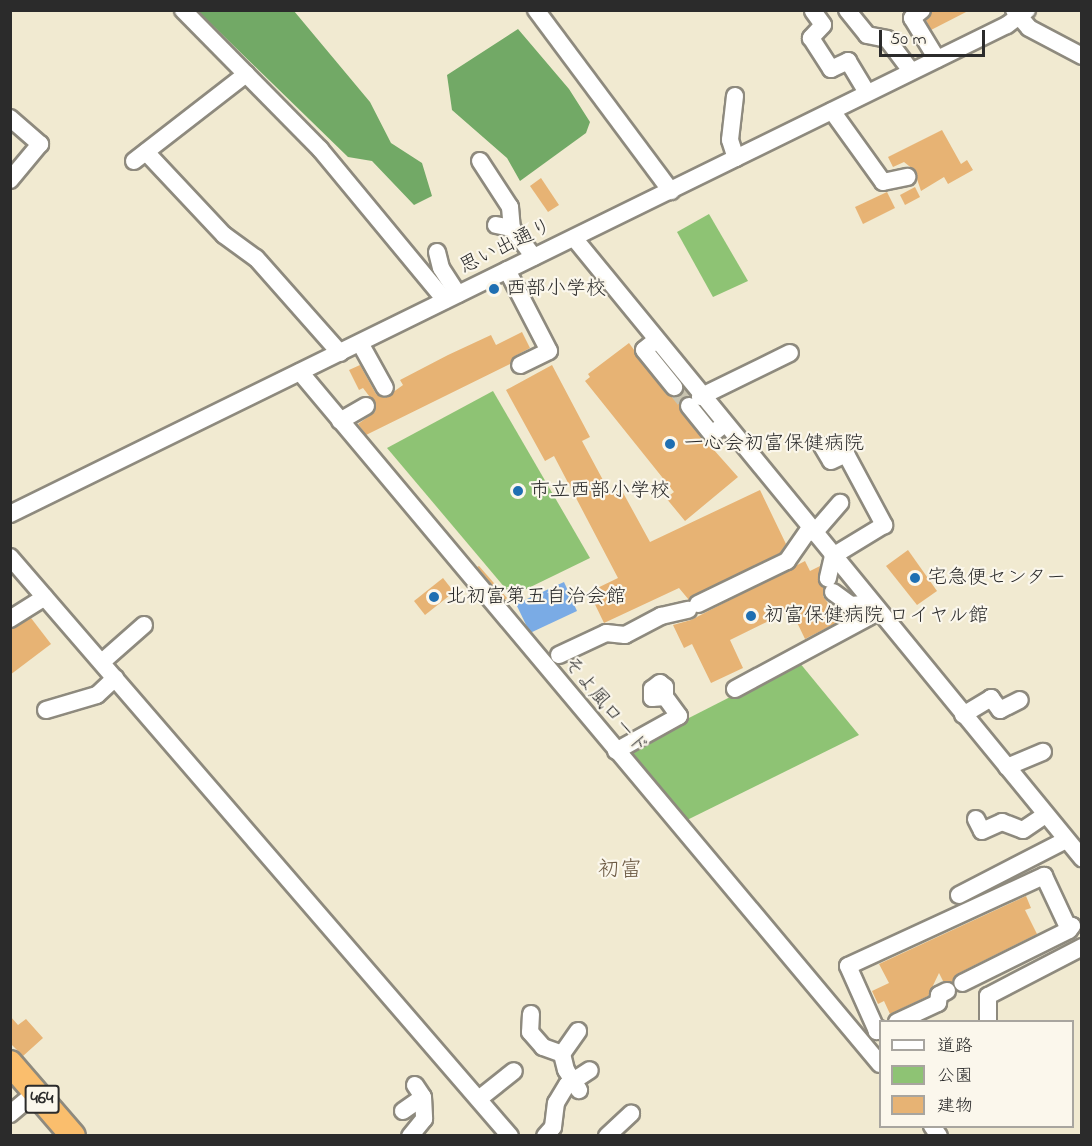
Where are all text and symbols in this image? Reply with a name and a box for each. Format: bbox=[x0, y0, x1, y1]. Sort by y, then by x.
scale bar bbox=[882, 18, 988, 56]
text: 50 m bbox=[890, 27, 927, 53]
street label: 思い出通り bbox=[456, 214, 556, 280]
place label: 西部小学校 bbox=[506, 277, 606, 301]
marker: 西部小学校 bbox=[487, 282, 501, 296]
place label: 一心会初富保健病院 bbox=[684, 432, 864, 456]
marker: 一心会初富保健病院 bbox=[661, 435, 679, 453]
place label: 市立西部小学校 bbox=[530, 479, 670, 503]
marker: 市立西部小学校 bbox=[511, 484, 525, 498]
place label: 宅急便センター bbox=[927, 566, 1067, 590]
marker: 宅急便センター bbox=[908, 571, 922, 585]
place label: 北初富第五自治会館 bbox=[446, 585, 626, 609]
marker: 北初富第五自治会館 bbox=[427, 590, 441, 604]
place label: 初富保健病院 ロイヤル館 bbox=[764, 604, 989, 628]
marker: 初富保健病院 ロイヤル館 bbox=[742, 607, 760, 625]
street label: そよ風ロード bbox=[557, 652, 653, 760]
district label: 初富 bbox=[598, 859, 642, 885]
legend bbox=[879, 1020, 1074, 1128]
text: 道路 bbox=[937, 1034, 973, 1060]
text: 公園 bbox=[937, 1064, 973, 1090]
road number: 464 bbox=[24, 1084, 60, 1114]
text: 建物 bbox=[937, 1094, 973, 1120]

